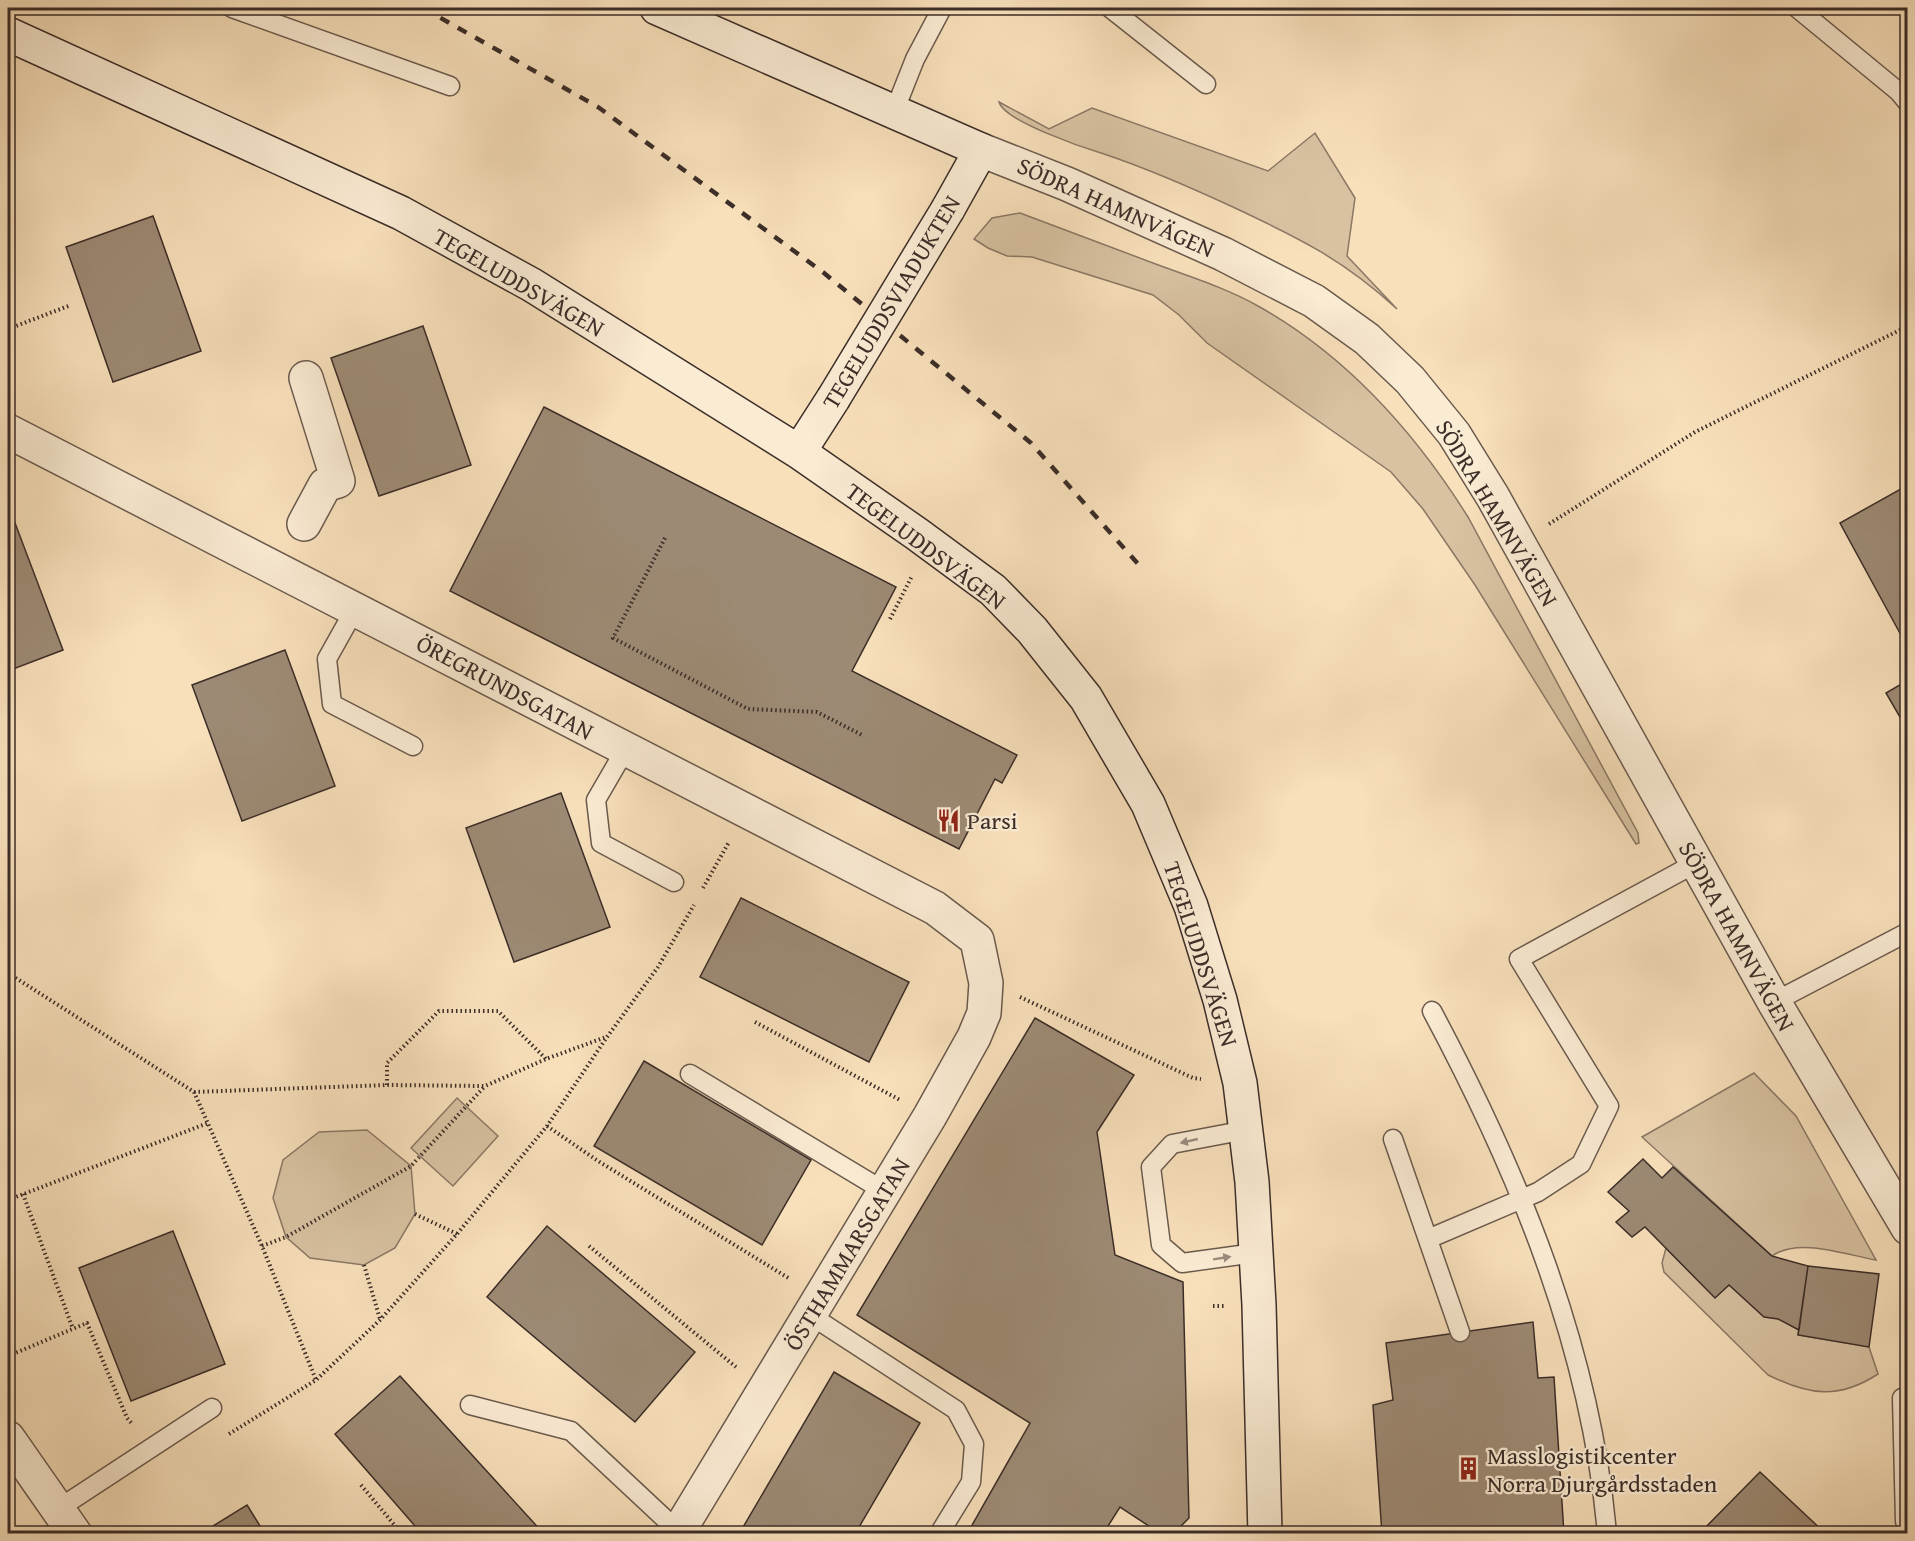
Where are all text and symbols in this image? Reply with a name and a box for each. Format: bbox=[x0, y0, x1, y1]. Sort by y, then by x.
street label: SÖDRA HAMNVÄGEN bbox=[1012, 148, 1221, 266]
street label: TEGELUDDSVIADUKTEN bbox=[813, 188, 969, 416]
street label: TEGELUDDSVÄGEN bbox=[427, 219, 611, 345]
street label: SÖDRA HAMNVÄGEN bbox=[1427, 413, 1567, 613]
street label: TEGELUDDSVÄGEN bbox=[839, 474, 1014, 618]
street label: ÖREGRUNDSGATAN bbox=[410, 626, 600, 749]
place label: Parsi bbox=[967, 803, 1018, 838]
restaurant icon: Parsi bbox=[936, 807, 962, 833]
street label: SÖDRA HAMNVÄGEN bbox=[1670, 835, 1804, 1038]
street label: TEGELUDDSVÄGEN bbox=[1155, 857, 1247, 1051]
one-way arrow bbox=[1180, 1136, 1198, 1146]
street label: ÖSTHAMMARSGATAN bbox=[775, 1151, 919, 1357]
one-way arrow bbox=[1212, 1254, 1231, 1263]
place label: Masslogistikcenter Norra Djurgårdsstaden bbox=[1487, 1438, 1718, 1501]
building icon: Masslogistikcenter Norra Djurgårdsstaden bbox=[1456, 1456, 1482, 1482]

